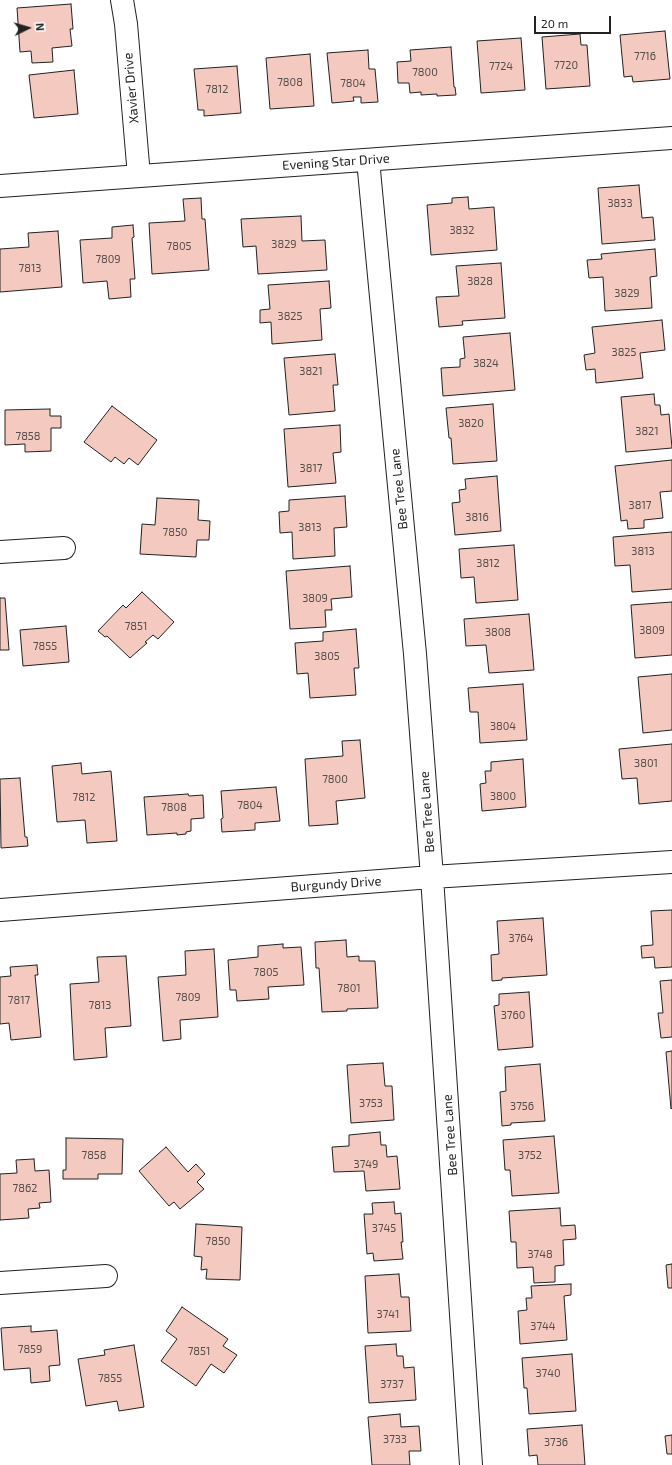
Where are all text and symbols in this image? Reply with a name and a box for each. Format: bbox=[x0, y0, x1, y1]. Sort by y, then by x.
north arrow bbox=[8, 8, 48, 48]
scale bar bbox=[536, 8, 613, 34]
text: 20 m bbox=[541, 16, 568, 30]
text: N bbox=[34, 22, 47, 31]
house number: 7716 bbox=[634, 49, 656, 63]
street label: Xavier Drive bbox=[120, 52, 142, 124]
house number: 7720 bbox=[554, 58, 578, 72]
house number: 7724 bbox=[489, 59, 513, 73]
house number: 7800 bbox=[412, 65, 438, 79]
house number: 7808 bbox=[277, 75, 303, 89]
house number: 7804 bbox=[340, 76, 366, 90]
house number: 7812 bbox=[206, 82, 228, 96]
street label: Evening Star Drive bbox=[282, 150, 390, 174]
house number: 3833 bbox=[607, 196, 633, 210]
house number: 3832 bbox=[449, 223, 475, 237]
house number: 3829 bbox=[271, 237, 297, 251]
house number: 7805 bbox=[167, 239, 191, 253]
house number: 7809 bbox=[95, 252, 121, 266]
house number: 7813 bbox=[19, 261, 41, 275]
house number: 3828 bbox=[467, 274, 493, 288]
house number: 3829 bbox=[614, 286, 640, 300]
house number: 3825 bbox=[278, 309, 302, 323]
house number: 3825 bbox=[612, 345, 636, 359]
house number: 3824 bbox=[473, 356, 499, 370]
house number: 3821 bbox=[299, 364, 323, 378]
house number: 3820 bbox=[458, 416, 484, 430]
house number: 3821 bbox=[635, 424, 659, 438]
house number: 7858 bbox=[16, 429, 40, 443]
street label: Bee Tree Lane bbox=[387, 448, 411, 530]
house number: 3817 bbox=[300, 461, 322, 475]
house number: 3817 bbox=[629, 498, 651, 512]
house number: 3816 bbox=[465, 510, 489, 524]
house number: 3813 bbox=[298, 520, 322, 534]
house number: 7850 bbox=[163, 525, 187, 539]
house number: 3813 bbox=[631, 544, 655, 558]
house number: 3812 bbox=[476, 556, 500, 570]
house number: 3809 bbox=[302, 591, 328, 605]
house number: 7851 bbox=[125, 619, 147, 633]
house number: 3809 bbox=[639, 623, 665, 637]
house number: 3808 bbox=[485, 625, 511, 639]
house number: 7855 bbox=[33, 639, 57, 653]
house number: 3805 bbox=[314, 649, 340, 663]
house number: 3804 bbox=[490, 719, 516, 733]
house number: 3801 bbox=[634, 756, 658, 770]
street label: Bee Tree Lane bbox=[416, 771, 438, 853]
house number: 7800 bbox=[322, 772, 348, 786]
house number: 3800 bbox=[490, 789, 516, 803]
house number: 7812 bbox=[73, 790, 95, 804]
house number: 7804 bbox=[237, 798, 263, 812]
house number: 7808 bbox=[161, 800, 187, 814]
street label: Burgundy Drive bbox=[290, 873, 382, 895]
house number: 3764 bbox=[509, 931, 533, 945]
house number: 7805 bbox=[254, 965, 278, 979]
house number: 7801 bbox=[337, 981, 361, 995]
house number: 7809 bbox=[175, 990, 201, 1004]
house number: 7817 bbox=[8, 993, 30, 1007]
house number: 7813 bbox=[89, 998, 111, 1012]
house number: 3760 bbox=[501, 1008, 525, 1022]
street label: Bee Tree Lane bbox=[439, 1094, 461, 1176]
house number: 3753 bbox=[359, 1096, 383, 1110]
house number: 3756 bbox=[510, 1099, 534, 1113]
house number: 7858 bbox=[82, 1148, 106, 1162]
house number: 3752 bbox=[518, 1148, 542, 1162]
house number: 3749 bbox=[354, 1157, 378, 1171]
house number: 7862 bbox=[13, 1181, 37, 1195]
house number: 3745 bbox=[372, 1221, 396, 1235]
house number: 7850 bbox=[206, 1234, 230, 1248]
house number: 3748 bbox=[527, 1247, 553, 1261]
house number: 3741 bbox=[377, 1307, 399, 1321]
house number: 3744 bbox=[530, 1319, 556, 1333]
house number: 7859 bbox=[18, 1342, 42, 1356]
house number: 7851 bbox=[188, 1344, 210, 1358]
house number: 3740 bbox=[535, 1366, 561, 1380]
house number: 7855 bbox=[98, 1371, 122, 1385]
house number: 3737 bbox=[380, 1377, 404, 1391]
house number: 3733 bbox=[383, 1432, 407, 1446]
house number: 3736 bbox=[544, 1435, 568, 1449]

